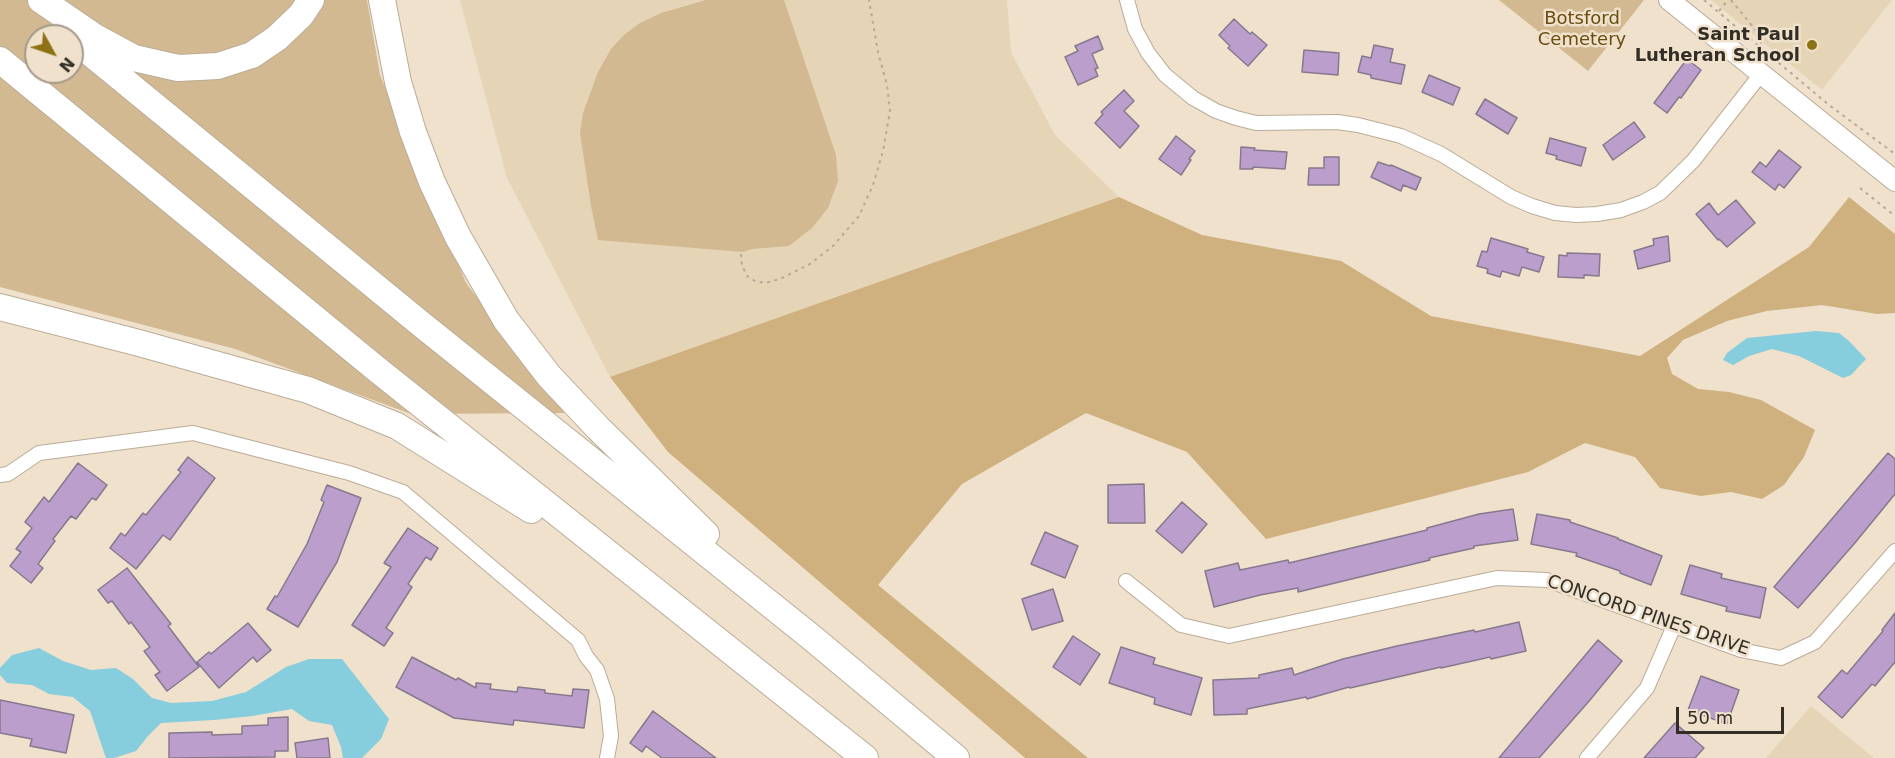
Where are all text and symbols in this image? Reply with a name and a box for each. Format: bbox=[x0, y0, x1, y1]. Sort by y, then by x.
park label: Botsford Cemetery bbox=[1538, 8, 1626, 50]
north arrow bbox=[24, 24, 84, 84]
place label: Saint Paul Lutheran School bbox=[1635, 24, 1800, 66]
marker: Saint Paul Lutheran School bbox=[1805, 38, 1819, 52]
text: N bbox=[55, 53, 78, 76]
street label: CONCORD PINES DRIVE bbox=[1544, 571, 1752, 661]
scale bar bbox=[1679, 695, 1787, 733]
text: 50 m bbox=[1687, 707, 1733, 728]

